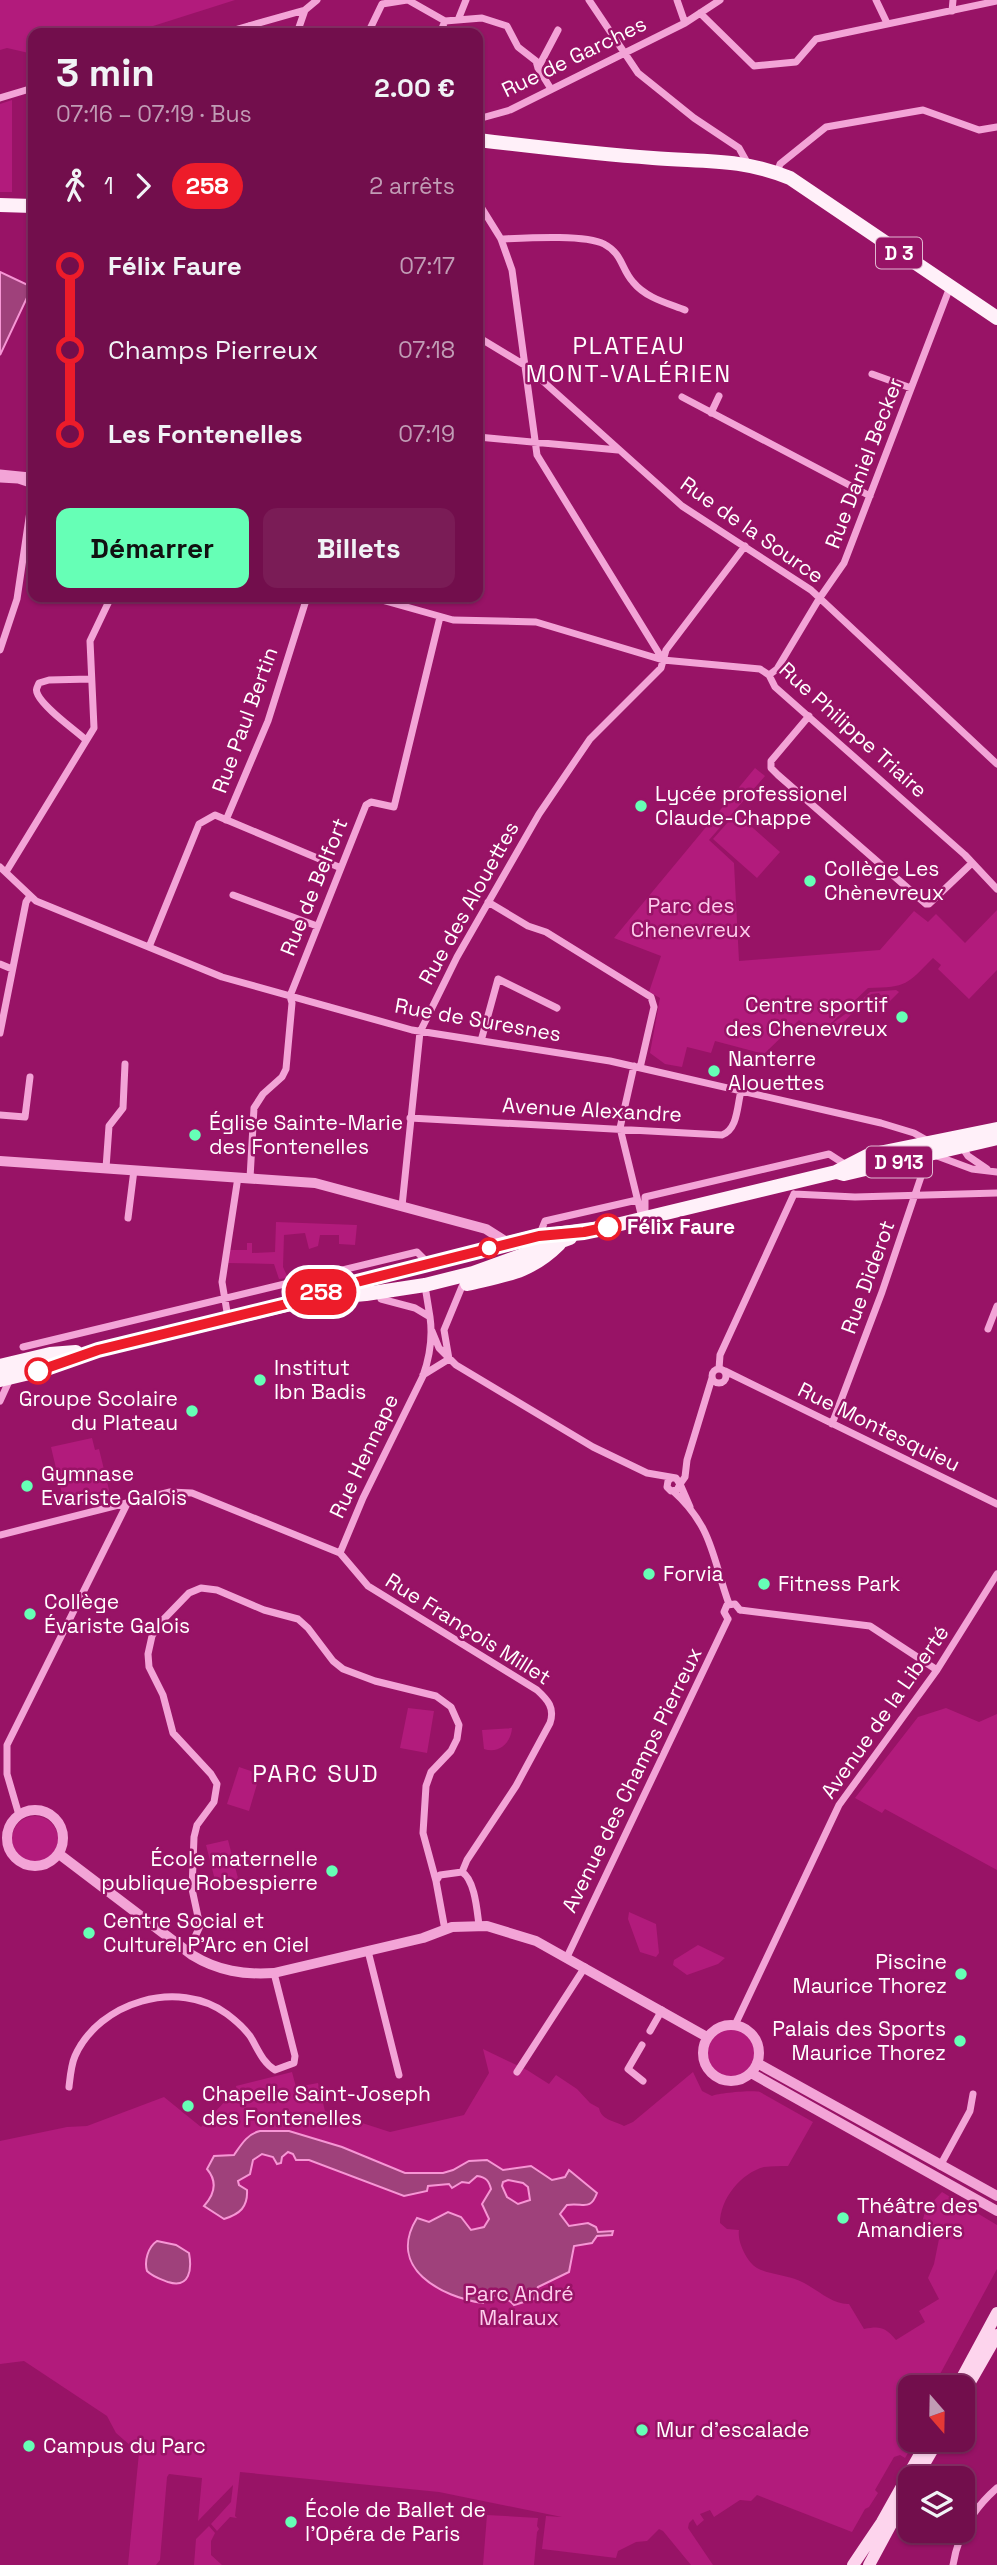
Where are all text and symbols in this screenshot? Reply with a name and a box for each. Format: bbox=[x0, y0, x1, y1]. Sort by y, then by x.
street label: Rue de Garches bbox=[497, 10, 651, 103]
text: 3 min bbox=[56, 49, 155, 97]
text: 2.00 € bbox=[374, 71, 455, 105]
text: 07:16 – 07:19 · Bus bbox=[56, 99, 252, 129]
icon: walk bbox=[56, 167, 94, 205]
icon: forward bbox=[124, 167, 162, 205]
text: 258 bbox=[186, 170, 229, 201]
text: 1 bbox=[104, 171, 114, 201]
text: 2 arrêts bbox=[369, 171, 455, 201]
road number: D 3 bbox=[876, 238, 922, 268]
text: Félix Faure bbox=[108, 249, 242, 283]
text: 07:17 bbox=[399, 251, 455, 281]
district label: PLATEAU MONT-VALÉRIEN bbox=[526, 330, 732, 389]
text: Champs Pierreux bbox=[108, 333, 318, 367]
text: 07:18 bbox=[398, 335, 455, 365]
street label: Rue Daniel Becker bbox=[819, 373, 909, 552]
text: Les Fontenelles bbox=[108, 417, 303, 451]
text: 07:19 bbox=[398, 419, 455, 449]
street label: Rue de la Source bbox=[675, 470, 829, 589]
button: Démarrer bbox=[56, 508, 249, 588]
button: Billets bbox=[263, 508, 455, 588]
street label: Rue Paul Bertin bbox=[206, 643, 283, 797]
street label: Rue Philippe Triaire bbox=[774, 656, 933, 803]
place label: Lycée professionel Claude-Chappe bbox=[655, 780, 848, 831]
marker: Lycée professionel Claude-Chappe bbox=[633, 798, 649, 814]
street label: Rue de Belfort bbox=[274, 814, 353, 960]
street label: Rue des Alouettes bbox=[412, 816, 525, 989]
place label: Collège Les Chènevreux bbox=[824, 855, 944, 906]
marker: Collège Les Chènevreux bbox=[802, 873, 818, 889]
park label: Parc des Chenevreux bbox=[631, 892, 751, 943]
place label: Centre sportif des Chenevreux bbox=[725, 991, 888, 1042]
street label: Rue de Suresnes bbox=[393, 992, 563, 1047]
marker: Centre sportif des Chenevreux bbox=[894, 1009, 910, 1025]
place label: Nanterre Alouettes bbox=[728, 1045, 825, 1096]
marker: Nanterre Alouettes bbox=[706, 1063, 722, 1079]
street label: Avenue Alexandre bbox=[501, 1091, 683, 1128]
place label: Église Sainte-Marie des Fontenelles bbox=[209, 1109, 403, 1160]
marker: Église Sainte-Marie des Fontenelles bbox=[187, 1127, 203, 1143]
road number: D 913 bbox=[866, 1146, 932, 1178]
place label: Félix Faure bbox=[627, 1213, 735, 1240]
marker: Félix Faure bbox=[595, 1214, 621, 1240]
street label: Rue Diderot bbox=[835, 1216, 901, 1337]
unlabelled marker bbox=[479, 1238, 499, 1258]
line badge: 258 bbox=[281, 1269, 361, 1315]
text: 258 bbox=[299, 1276, 343, 1307]
place label: Institut Ibn Badis bbox=[274, 1354, 366, 1405]
unlabelled marker bbox=[25, 1358, 51, 1384]
marker: Institut Ibn Badis bbox=[252, 1372, 268, 1388]
street label: Rue Montesquieu bbox=[794, 1376, 965, 1478]
place label: Groupe Scolaire du Plateau bbox=[19, 1385, 178, 1436]
street label: Rue Hennape bbox=[323, 1389, 404, 1522]
marker: Groupe Scolaire du Plateau bbox=[184, 1403, 200, 1419]
place label: Gymnase Evariste Galois bbox=[41, 1460, 187, 1511]
marker: Gymnase Evariste Galois bbox=[19, 1478, 35, 1494]
place label: Forvia bbox=[663, 1560, 724, 1587]
marker: Forvia bbox=[641, 1566, 657, 1582]
street label: Rue François Millet bbox=[380, 1567, 556, 1690]
place label: Fitness Park bbox=[778, 1570, 901, 1597]
marker: Fitness Park bbox=[756, 1576, 772, 1592]
place label: Collège Évariste Galois bbox=[44, 1588, 190, 1639]
marker: Collège Évariste Galois bbox=[22, 1606, 38, 1622]
street label: Avenue de la Liberté bbox=[815, 1620, 955, 1804]
street label: Avenue des Champs Pierreux bbox=[555, 1643, 708, 1917]
district label: PARC SUD bbox=[252, 1758, 380, 1789]
place label: École maternelle publique Robespierre bbox=[101, 1845, 318, 1896]
marker: École maternelle publique Robespierre bbox=[324, 1863, 340, 1879]
place label: Centre Social et Culturel P'Arc en Ciel bbox=[103, 1907, 309, 1958]
marker: Centre Social et Culturel P'Arc en Ciel bbox=[81, 1925, 97, 1941]
place label: Piscine Maurice Thorez bbox=[793, 1948, 947, 1999]
marker: Piscine Maurice Thorez bbox=[953, 1966, 969, 1982]
place label: Palais des Sports Maurice Thorez bbox=[772, 2015, 946, 2066]
marker: Palais des Sports Maurice Thorez bbox=[952, 2033, 968, 2049]
place label: Chapelle Saint-Joseph des Fontenelles bbox=[202, 2080, 431, 2131]
marker: Chapelle Saint-Joseph des Fontenelles bbox=[180, 2098, 196, 2114]
place label: Théâtre des Amandiers bbox=[857, 2192, 978, 2243]
marker: Théâtre des Amandiers bbox=[835, 2210, 851, 2226]
park label: Parc André Malraux bbox=[464, 2280, 574, 2331]
north arrow bbox=[898, 2375, 975, 2452]
map controls bbox=[898, 2375, 975, 2543]
place label: Mur d'escalade bbox=[656, 2416, 809, 2443]
marker: Mur d'escalade bbox=[634, 2422, 650, 2438]
place label: Campus du Parc bbox=[43, 2432, 206, 2459]
marker: Campus du Parc bbox=[21, 2438, 37, 2454]
button: layers bbox=[898, 2466, 975, 2543]
place label: École de Ballet de l'Opéra de Paris bbox=[305, 2496, 486, 2547]
marker: École de Ballet de l'Opéra de Paris bbox=[283, 2514, 299, 2530]

